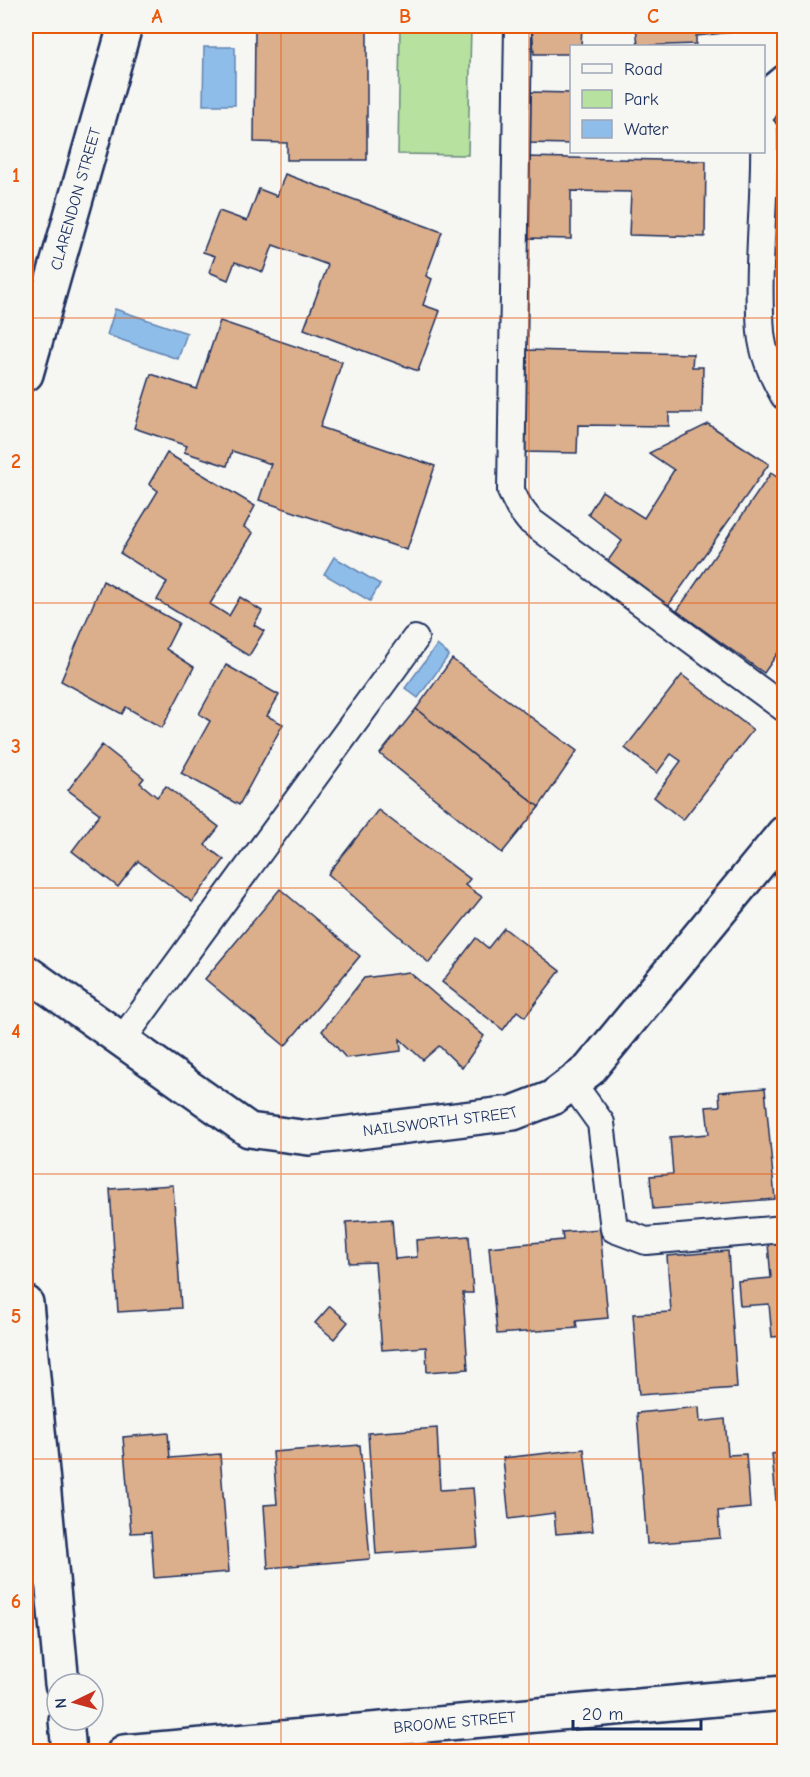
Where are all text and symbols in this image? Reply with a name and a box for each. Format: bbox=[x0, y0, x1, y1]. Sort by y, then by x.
text: A bbox=[151, 5, 163, 28]
text: B bbox=[399, 5, 411, 28]
text: C bbox=[647, 5, 659, 28]
legend bbox=[570, 45, 765, 153]
text: Road bbox=[624, 59, 663, 80]
text: Park bbox=[624, 89, 659, 110]
text: Water bbox=[624, 119, 669, 140]
street label: CLARENDON STREET bbox=[47, 125, 105, 272]
text: 1 bbox=[12, 164, 20, 187]
text: 2 bbox=[11, 450, 21, 473]
text: 3 bbox=[11, 735, 21, 758]
text: 4 bbox=[11, 1020, 21, 1043]
street label: NAILSWORTH STREET bbox=[362, 1103, 521, 1140]
text: 5 bbox=[11, 1305, 21, 1328]
text: 6 bbox=[11, 1590, 21, 1613]
north arrow bbox=[45, 1672, 105, 1732]
scale bar bbox=[573, 1693, 700, 1731]
text: N bbox=[52, 1697, 70, 1709]
text: 20 m bbox=[582, 1704, 623, 1725]
street label: BROOME STREET bbox=[393, 1708, 517, 1737]

